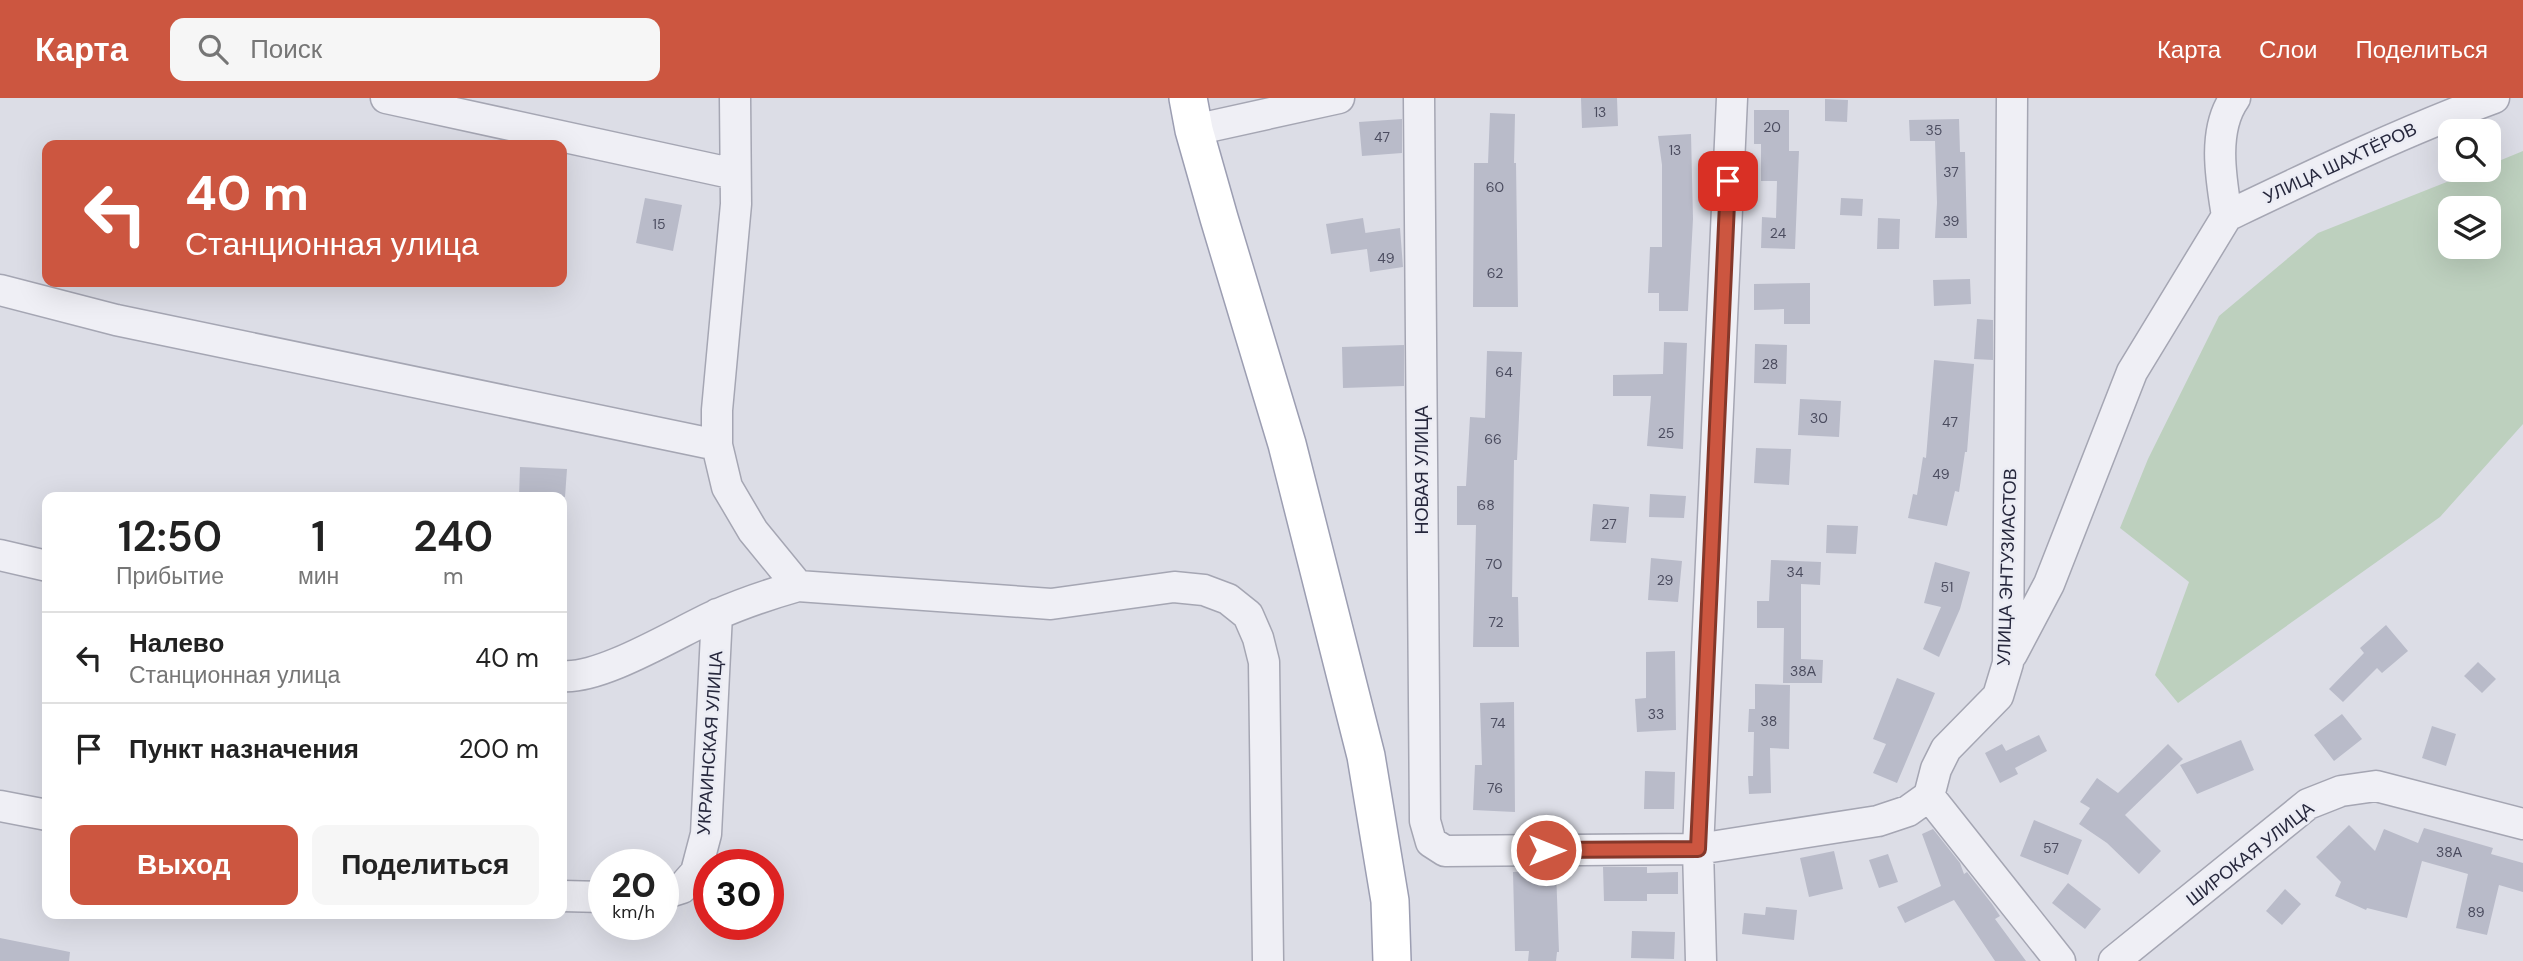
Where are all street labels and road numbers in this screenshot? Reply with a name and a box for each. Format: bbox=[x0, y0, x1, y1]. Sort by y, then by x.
street label: УЛИЦА ШАХТЁРОВ bbox=[2259, 117, 2421, 209]
street label: НОВАЯ УЛИЦА bbox=[1410, 405, 1434, 535]
street label: УЛИЦА ЭНТУЗИАСТОВ bbox=[1992, 468, 2022, 666]
street label: УКРАИНСКАЯ УЛИЦА bbox=[692, 650, 728, 836]
street label: ШИРОКАЯ УЛИЦА bbox=[2181, 796, 2319, 912]

